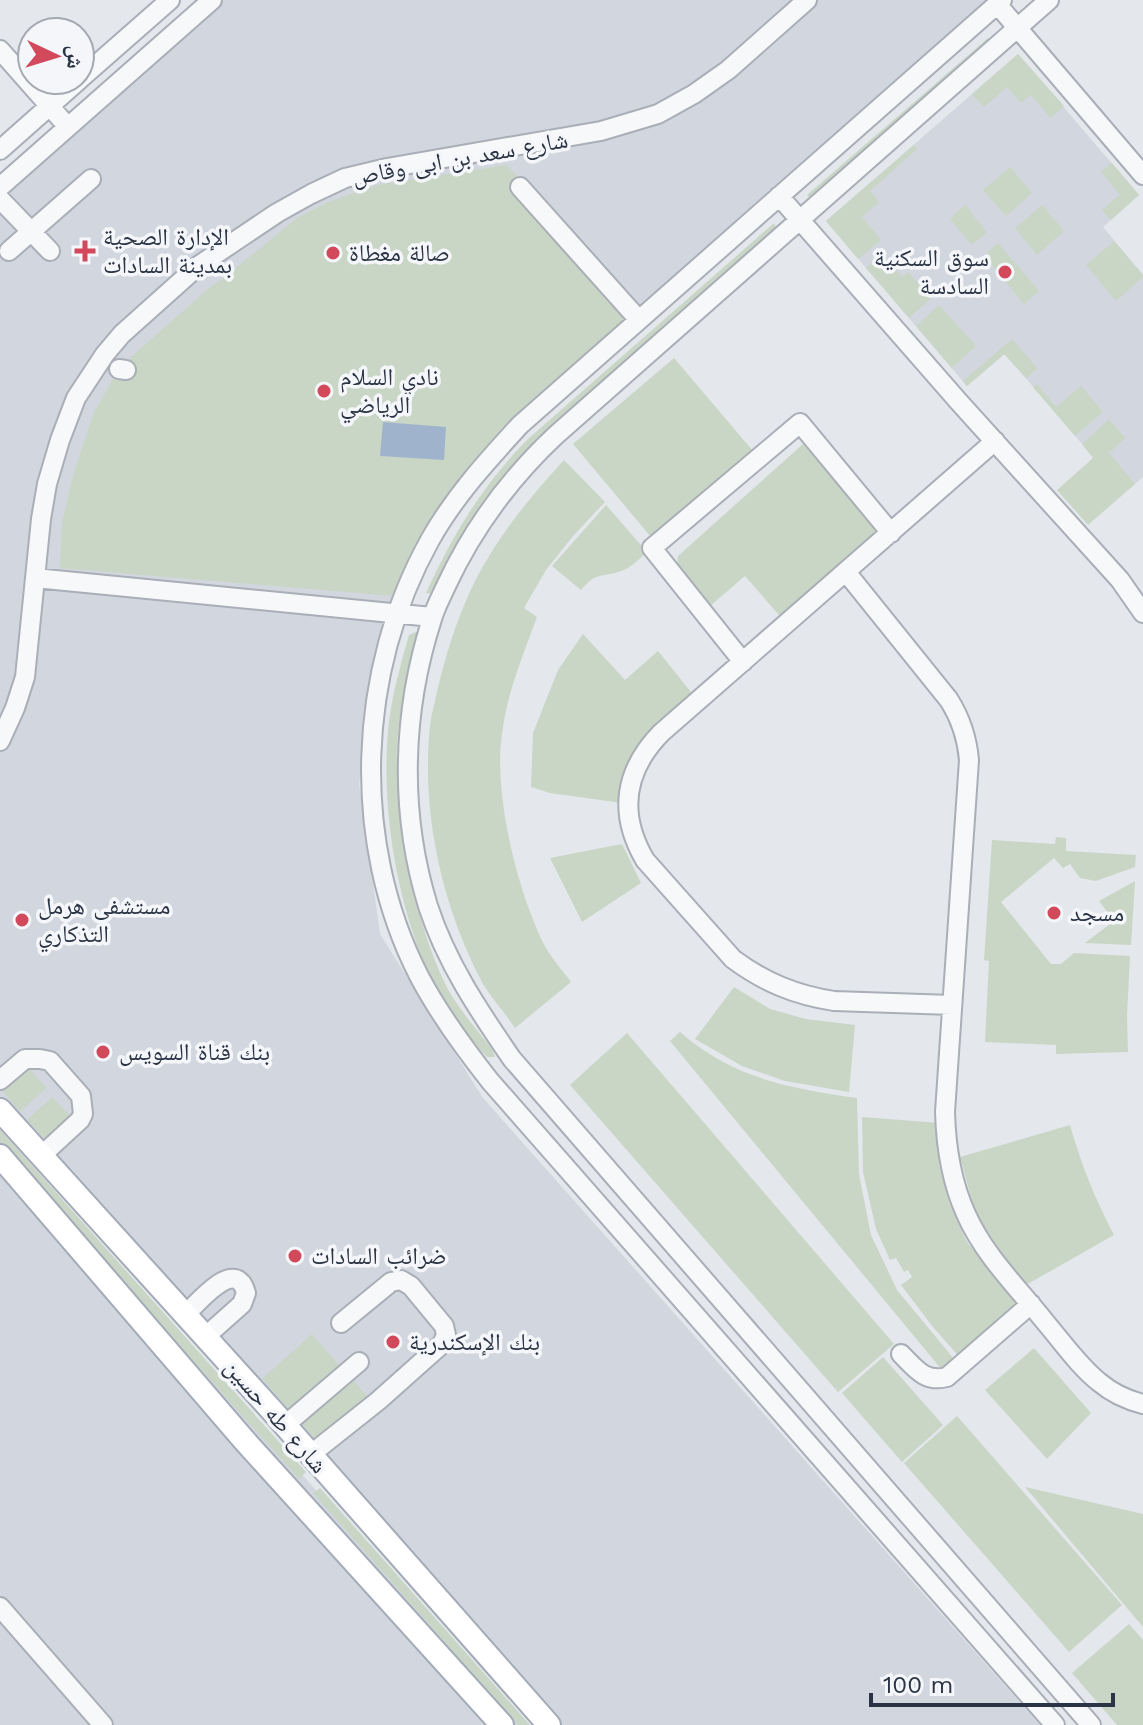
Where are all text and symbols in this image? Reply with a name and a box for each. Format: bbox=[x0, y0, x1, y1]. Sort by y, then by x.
north arrow bbox=[16, 16, 96, 96]
text: ش bbox=[61, 45, 89, 70]
street label: شارع سعد بن ابى وقاص bbox=[350, 125, 570, 192]
place label: الإدارة الصحية بمدينة السادات bbox=[103, 223, 232, 279]
place label: صالة مغطاة bbox=[349, 239, 450, 267]
marker: الإدارة الصحية بمدينة السادات bbox=[74, 240, 96, 262]
marker: صالة مغطاة bbox=[324, 244, 342, 262]
place label: سوق السكنية السادسة bbox=[874, 244, 989, 300]
marker: سوق السكنية السادسة bbox=[996, 263, 1014, 281]
place label: نادي السلام الرياضي bbox=[340, 363, 439, 424]
marker: نادي السلام الرياضي bbox=[315, 382, 333, 400]
place label: مستشفى هرمل التذكاري bbox=[38, 892, 170, 953]
place label: مسجد bbox=[1070, 899, 1124, 927]
marker: مسجد bbox=[1045, 904, 1063, 922]
marker: مستشفى هرمل التذكاري bbox=[13, 911, 31, 929]
place label: بنك قناة السويس bbox=[119, 1038, 270, 1066]
marker: بنك قناة السويس bbox=[94, 1043, 112, 1061]
place label: ضرائب السادات bbox=[311, 1242, 447, 1270]
marker: ضرائب السادات bbox=[286, 1247, 304, 1265]
place label: بنك الإسكندرية bbox=[409, 1328, 540, 1356]
marker: بنك الإسكندرية bbox=[384, 1333, 402, 1351]
street label: شارع طه حسين bbox=[218, 1353, 333, 1480]
scale bar bbox=[871, 1657, 1113, 1707]
text: 100 m bbox=[883, 1671, 953, 1699]

